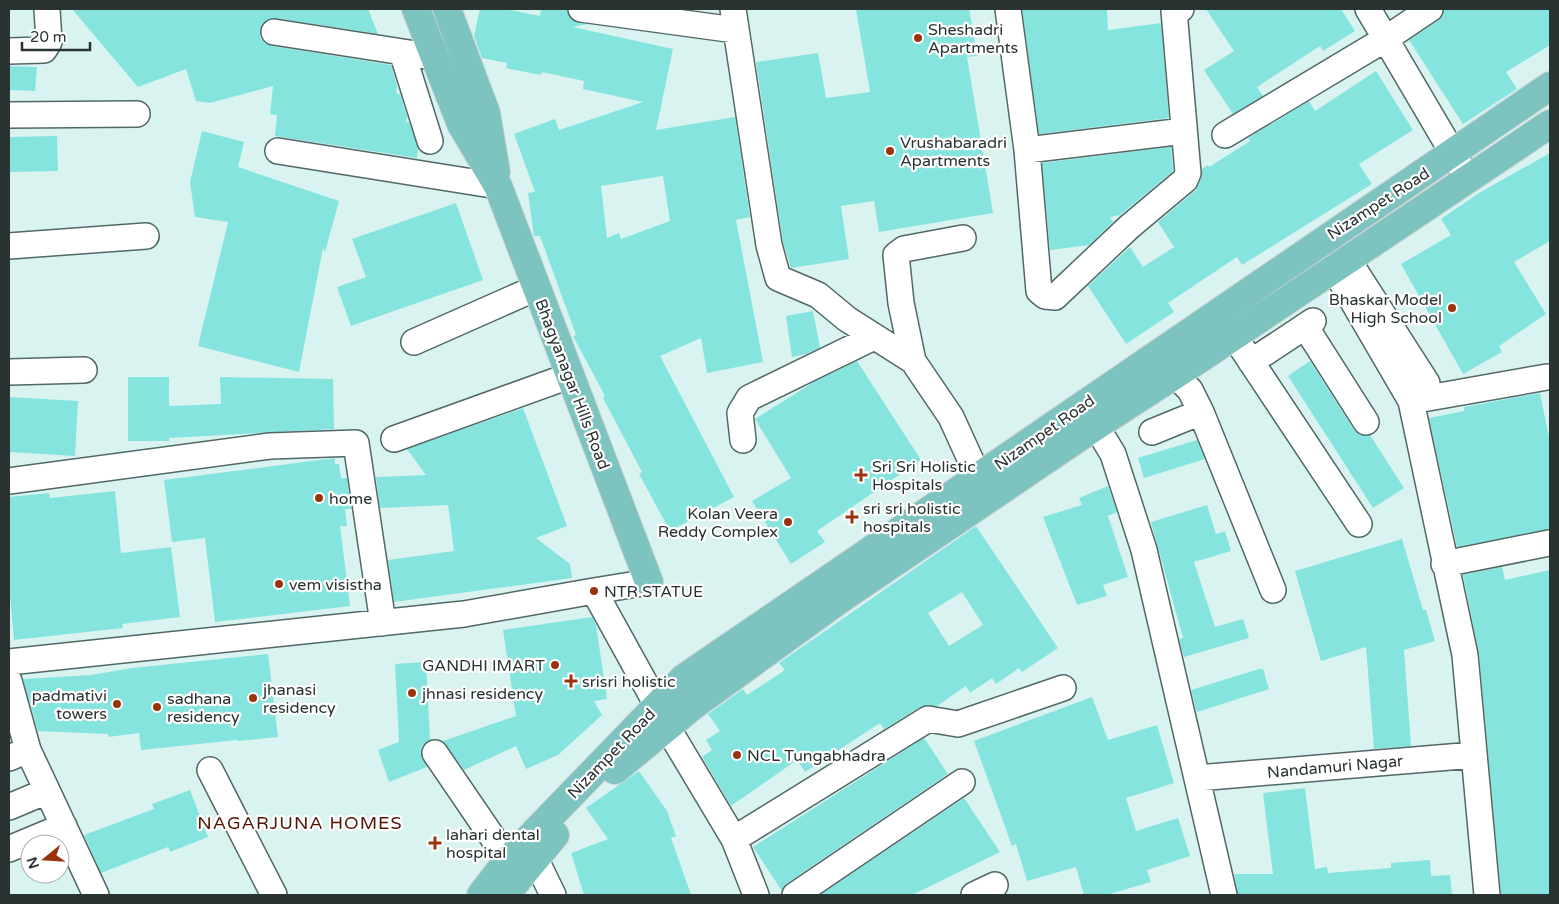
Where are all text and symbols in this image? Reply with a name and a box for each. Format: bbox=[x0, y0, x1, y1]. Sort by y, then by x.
scale bar bbox=[22, 20, 90, 52]
place label: Sheshadri Apartments bbox=[928, 20, 1018, 58]
text: 20 m bbox=[30, 28, 67, 46]
marker: Sheshadri Apartments bbox=[912, 32, 924, 44]
place label: Vrushabaradri Apartments bbox=[900, 133, 1007, 171]
marker: Vrushabaradri Apartments bbox=[884, 145, 896, 157]
street label: Nizampet Road bbox=[1324, 163, 1433, 244]
place label: Bhaskar Model High School bbox=[1329, 290, 1442, 328]
street label: Bhagyanagar Hills Road bbox=[530, 296, 614, 473]
marker: Bhaskar Model High School bbox=[1446, 302, 1458, 314]
street label: Nizampet Road bbox=[991, 391, 1099, 475]
place label: Sri Sri Holistic Hospitals bbox=[872, 457, 976, 495]
marker: Sri Sri Holistic Hospitals bbox=[854, 468, 868, 482]
place label: home bbox=[329, 489, 372, 509]
marker: home bbox=[313, 492, 325, 504]
place label: sri sri holistic hospitals bbox=[863, 499, 961, 537]
place label: Kolan Veera Reddy Complex bbox=[658, 504, 778, 542]
marker: sri sri holistic hospitals bbox=[845, 510, 859, 524]
marker: Kolan Veera Reddy Complex bbox=[782, 516, 794, 528]
place label: vem visistha bbox=[289, 575, 382, 595]
marker: vem visistha bbox=[273, 578, 285, 590]
place label: NTR STATUE bbox=[604, 582, 703, 602]
marker: NTR STATUE bbox=[588, 585, 600, 597]
place label: GANDHI IMART bbox=[422, 656, 545, 676]
marker: GANDHI IMART bbox=[549, 659, 561, 671]
place label: srisri holistic bbox=[582, 672, 675, 692]
marker: srisri holistic bbox=[564, 674, 578, 688]
place label: jhanasi residency bbox=[262, 680, 336, 718]
place label: jhnasi residency bbox=[421, 684, 543, 704]
place label: padmativi towers bbox=[32, 686, 107, 724]
marker: jhnasi residency bbox=[406, 687, 418, 699]
place label: sadhana residency bbox=[167, 689, 240, 727]
marker: jhanasi residency bbox=[247, 692, 259, 704]
marker: padmativi towers bbox=[111, 698, 123, 710]
marker: sadhana residency bbox=[151, 701, 163, 713]
street label: Nizampet Road bbox=[564, 704, 660, 803]
place label: NCL Tungabhadra bbox=[747, 746, 886, 766]
marker: NCL Tungabhadra bbox=[731, 749, 743, 761]
street label: Nandamuri Nagar bbox=[1266, 751, 1405, 783]
district label: NAGARJUNA HOMES bbox=[197, 812, 403, 834]
place label: lahari dental hospital bbox=[446, 825, 540, 863]
north arrow bbox=[20, 834, 70, 884]
marker: lahari dental hospital bbox=[428, 836, 442, 850]
text: N bbox=[23, 855, 43, 871]

